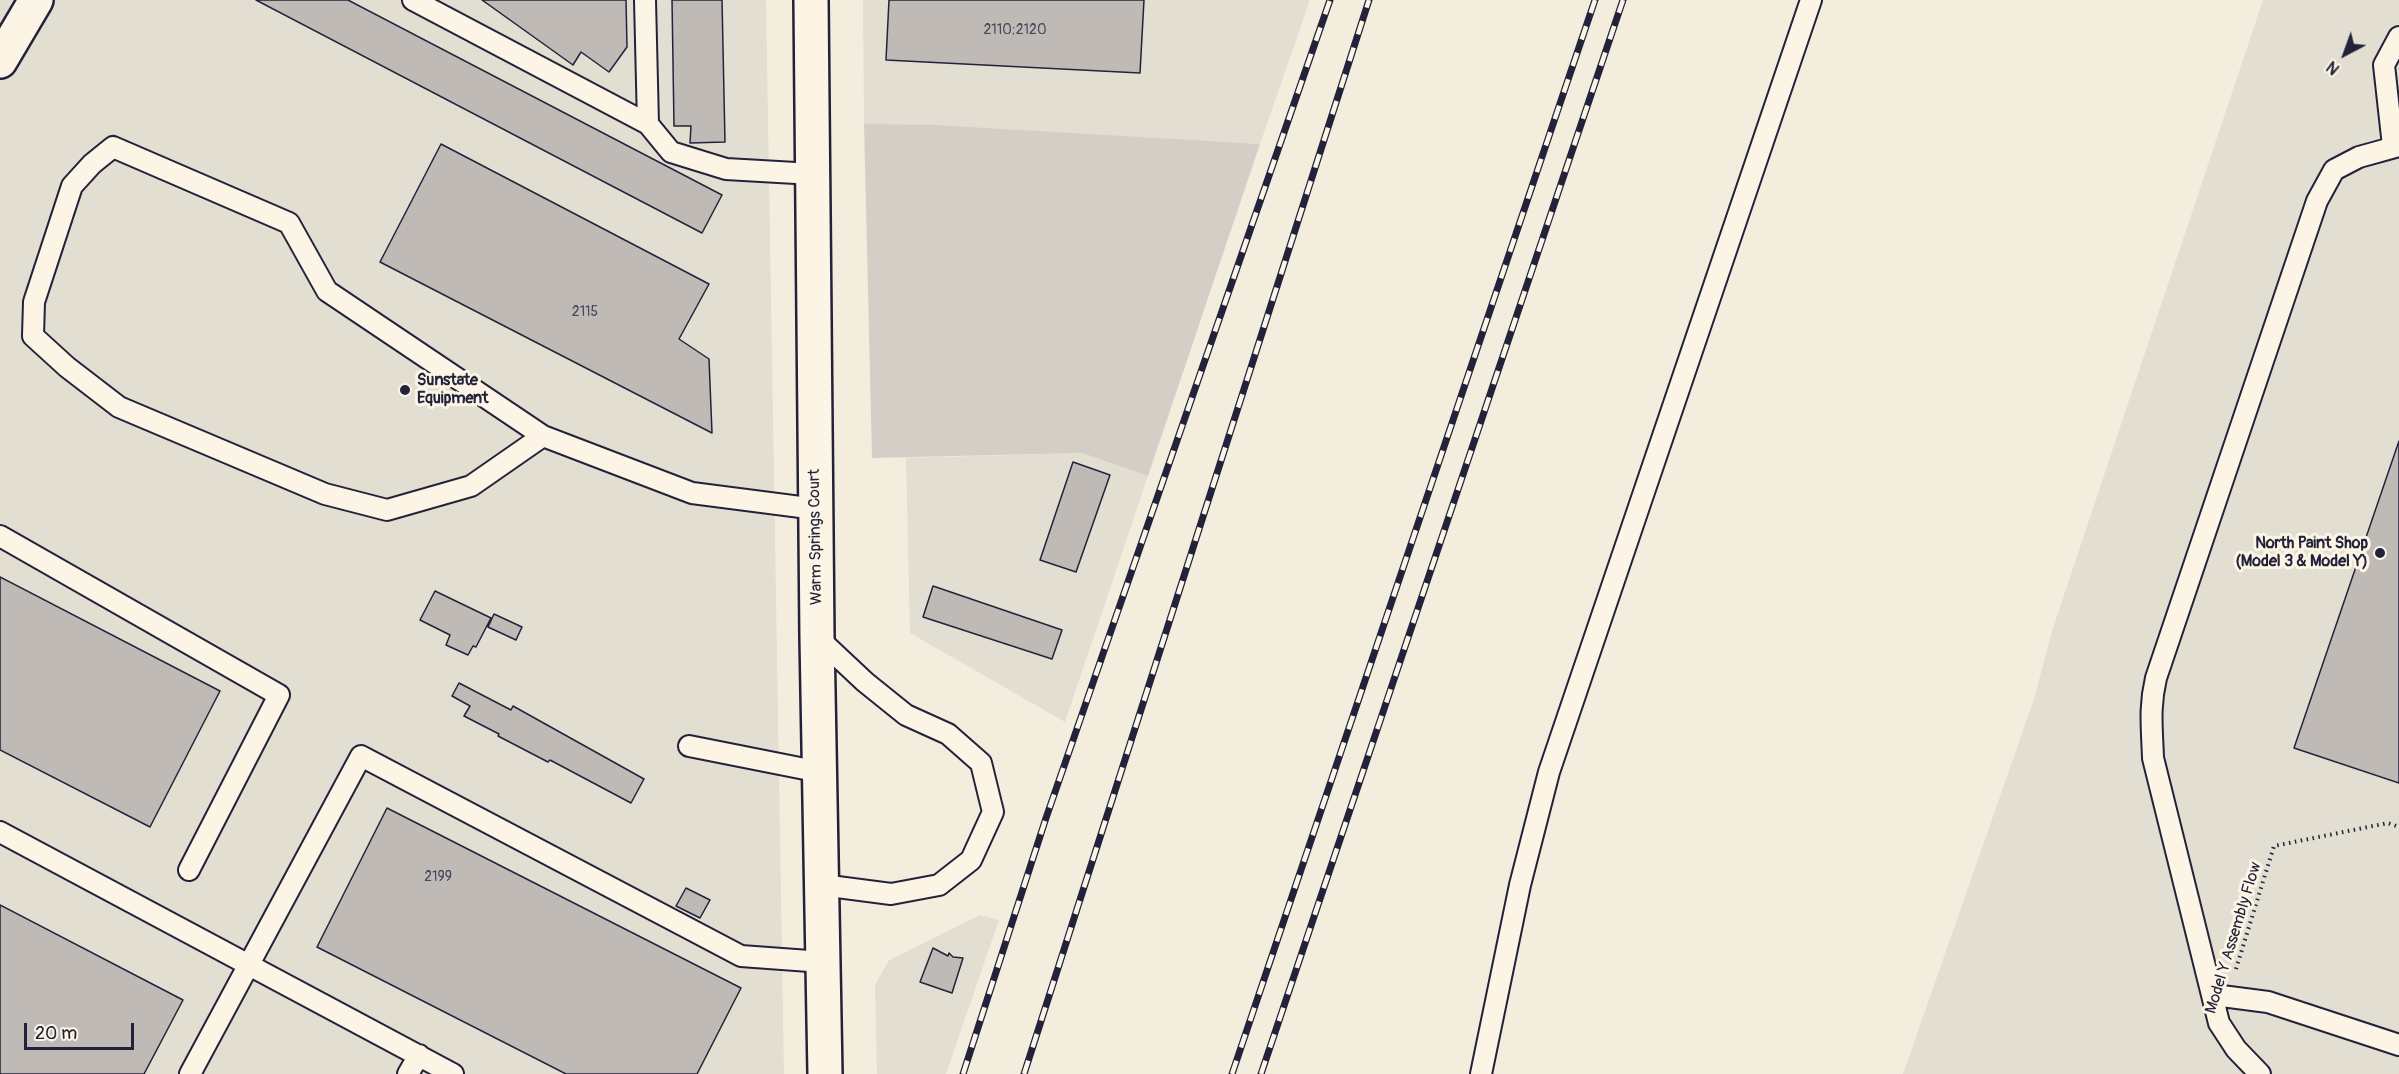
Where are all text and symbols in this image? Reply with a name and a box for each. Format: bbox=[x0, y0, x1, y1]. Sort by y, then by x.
house number: 2110;2120 bbox=[984, 22, 1046, 38]
north arrow bbox=[2315, 24, 2375, 84]
text: N bbox=[2323, 56, 2344, 79]
house number: 2115 bbox=[572, 304, 598, 320]
place label: Sunstate Equipment bbox=[417, 371, 488, 409]
marker: Sunstate Equipment bbox=[398, 383, 412, 397]
street label: Warm Springs Court bbox=[805, 469, 827, 605]
place label: North Paint Shop (Model 3 & Model Y) bbox=[2236, 534, 2368, 572]
marker: North Paint Shop (Model 3 & Model Y) bbox=[2373, 546, 2387, 560]
street label: Model Y Assembly Flow bbox=[2202, 860, 2266, 1016]
house number: 2199 bbox=[424, 869, 452, 885]
scale bar bbox=[27, 1011, 136, 1049]
text: 20 m bbox=[35, 1022, 77, 1045]

